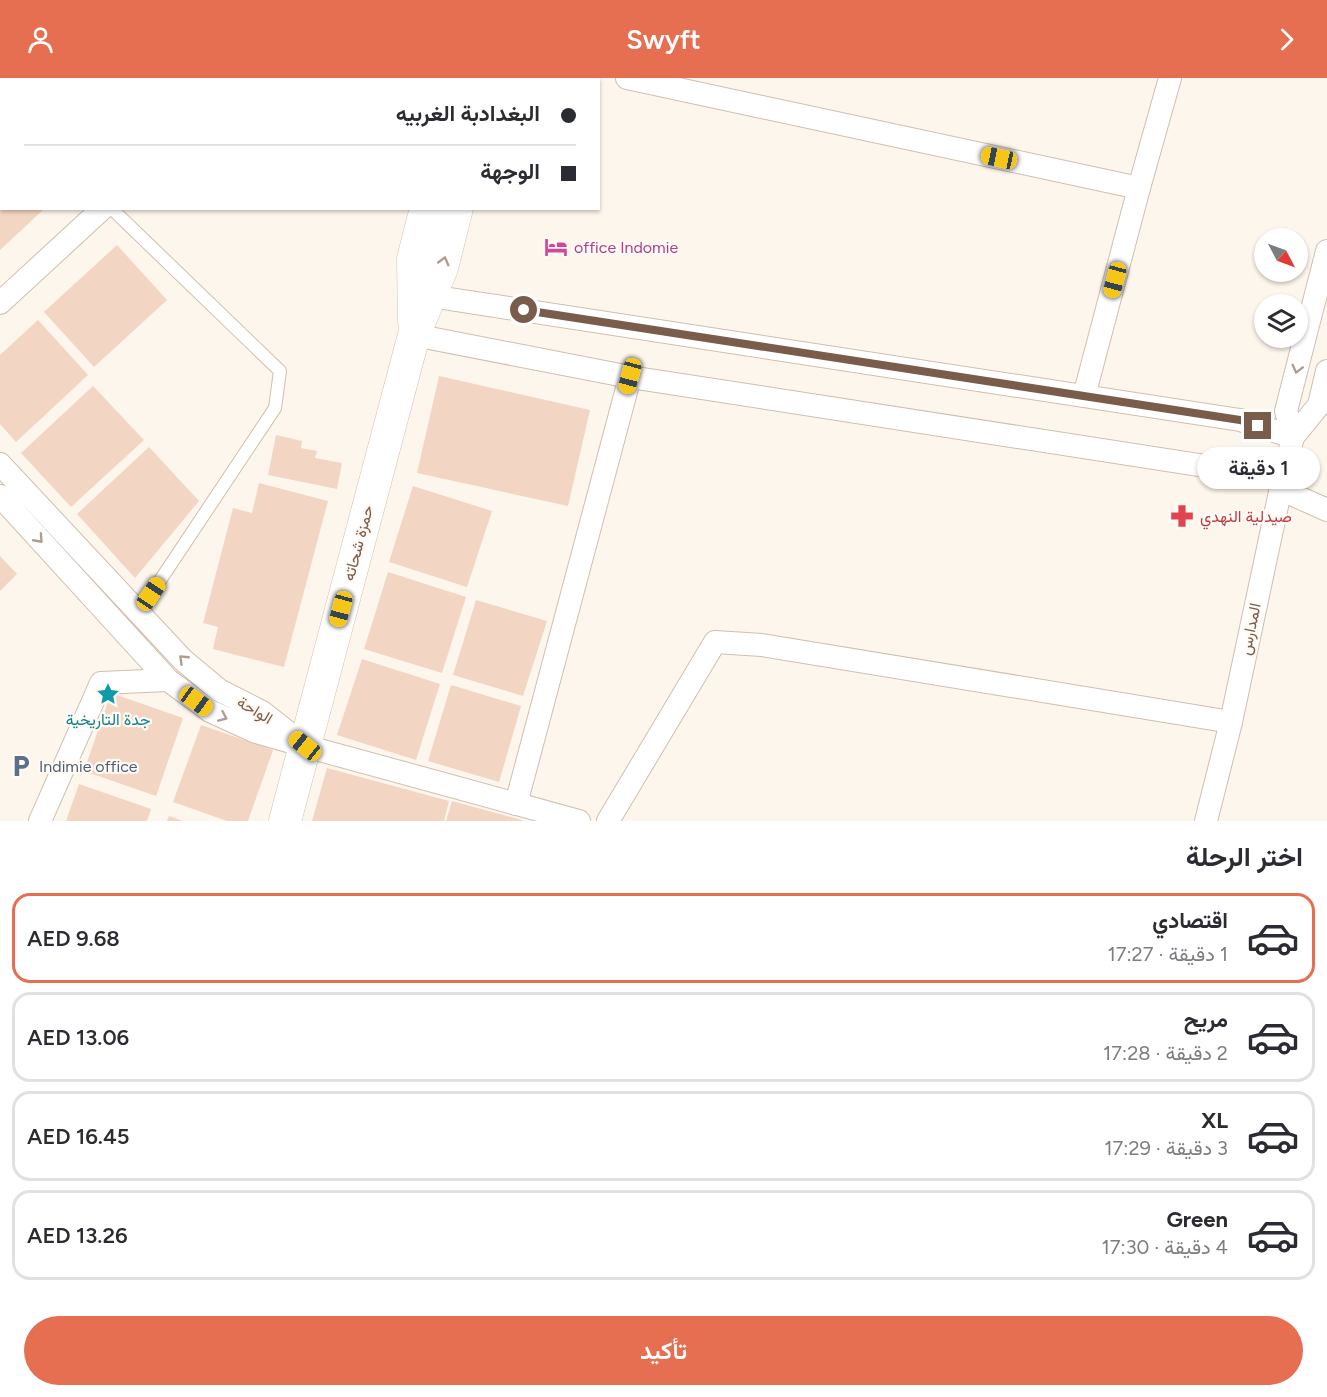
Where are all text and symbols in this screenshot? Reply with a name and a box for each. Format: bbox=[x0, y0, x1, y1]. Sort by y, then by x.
icon: person bbox=[24, 23, 57, 56]
text: Swyft bbox=[626, 23, 701, 56]
icon: forward bbox=[1270, 23, 1303, 56]
text: البغدادبة الغربيه bbox=[396, 100, 540, 127]
car bbox=[980, 145, 1018, 171]
text: الوجهة bbox=[480, 158, 540, 185]
north arrow bbox=[1254, 228, 1308, 282]
map controls bbox=[1254, 228, 1308, 348]
hotel icon: office Indomie bbox=[543, 234, 569, 260]
place label: office Indomie bbox=[574, 238, 678, 257]
one-way arrow bbox=[436, 256, 449, 266]
car bbox=[1102, 260, 1128, 300]
button: layers bbox=[1254, 294, 1308, 348]
route start bbox=[510, 296, 537, 323]
car bbox=[617, 356, 643, 396]
one-way arrow bbox=[1292, 363, 1304, 374]
route end bbox=[1244, 412, 1271, 439]
callout: 1 دقيقة bbox=[1196, 447, 1320, 489]
text: 1 دقيقة bbox=[1228, 456, 1289, 480]
street label: حمزة شحاته bbox=[339, 503, 378, 583]
pharmacy icon: صيدلية النهدي bbox=[1169, 503, 1195, 529]
place label: صيدلية النهدي bbox=[1200, 507, 1292, 530]
one-way arrow bbox=[32, 532, 43, 543]
car bbox=[133, 574, 169, 614]
car bbox=[328, 589, 354, 629]
street label: المدارس bbox=[1235, 601, 1266, 657]
one-way arrow bbox=[179, 655, 190, 666]
place icon: جدة التاريخية bbox=[95, 681, 121, 707]
car bbox=[176, 683, 216, 719]
street label: الواحة bbox=[233, 692, 276, 729]
place label: جدة التاريخية bbox=[66, 710, 151, 730]
one-way arrow bbox=[217, 710, 228, 722]
car bbox=[285, 728, 325, 764]
parking icon: Indimie office bbox=[8, 753, 34, 779]
place label: Indimie office bbox=[39, 757, 138, 776]
text: اختر الرحلة bbox=[1186, 840, 1303, 873]
text: اقتصادي bbox=[1152, 907, 1228, 934]
icon: car bbox=[1246, 911, 1300, 965]
text: AED 9.68 bbox=[27, 925, 120, 952]
text: 1 دقيقة · 17:27 bbox=[1108, 942, 1228, 966]
text: مريح bbox=[1184, 1006, 1228, 1033]
icon: car bbox=[1246, 1010, 1300, 1064]
text: AED 13.06 bbox=[27, 1024, 129, 1051]
text: 2 دقيقة · 17:28 bbox=[1103, 1041, 1228, 1065]
text: XL bbox=[1201, 1107, 1228, 1134]
icon: car bbox=[1246, 1109, 1300, 1163]
text: AED 16.45 bbox=[27, 1123, 129, 1150]
text: 3 دقيقة · 17:29 bbox=[1104, 1136, 1228, 1160]
text: Green bbox=[1166, 1206, 1228, 1233]
icon: car bbox=[1246, 1208, 1300, 1262]
text: AED 13.26 bbox=[27, 1222, 128, 1249]
text: 4 دقيقة · 17:30 bbox=[1102, 1235, 1228, 1259]
button: تأكيد bbox=[24, 1316, 1303, 1385]

